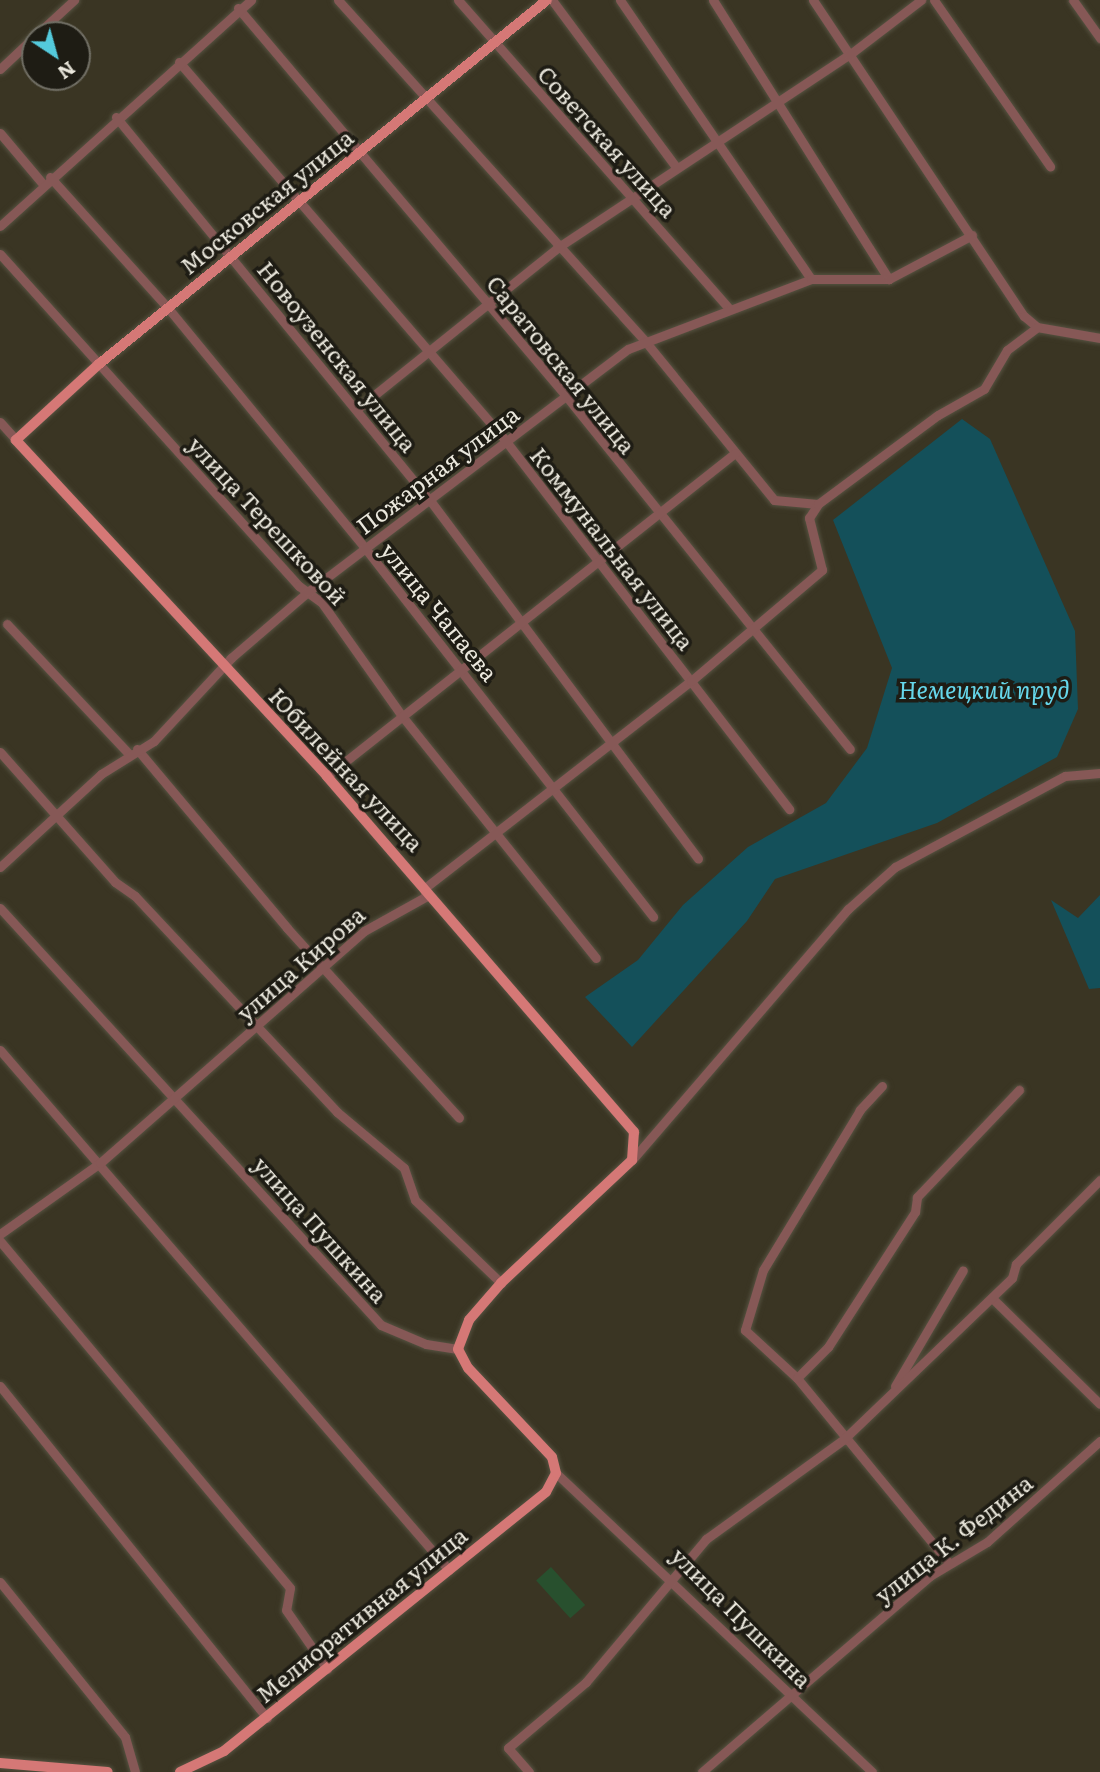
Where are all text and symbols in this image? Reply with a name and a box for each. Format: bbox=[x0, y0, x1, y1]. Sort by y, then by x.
north arrow bbox=[21, 21, 91, 91]
text: N bbox=[52, 55, 82, 87]
street label: Советская улица bbox=[533, 60, 683, 222]
street label: Московская улица bbox=[174, 123, 358, 279]
street label: Новоузенская улица bbox=[253, 255, 423, 457]
street label: Саратовская улица bbox=[482, 269, 642, 459]
street label: Пожарная улица bbox=[350, 399, 524, 539]
street label: улица Терешковой bbox=[183, 430, 353, 610]
street label: Коммунальная улица bbox=[525, 441, 701, 655]
street label: улица Чапаева bbox=[376, 536, 504, 686]
water label: Немецкий пруд bbox=[898, 675, 1070, 703]
street label: Юбилейная улица bbox=[264, 682, 430, 856]
street label: улица Кирова bbox=[230, 900, 370, 1026]
street label: улица Пушкина bbox=[248, 1150, 394, 1308]
street label: улица К. Федина bbox=[869, 1468, 1037, 1608]
street label: Мелиоративная улица bbox=[250, 1520, 472, 1708]
street label: улица Пушкина bbox=[666, 1541, 818, 1693]

